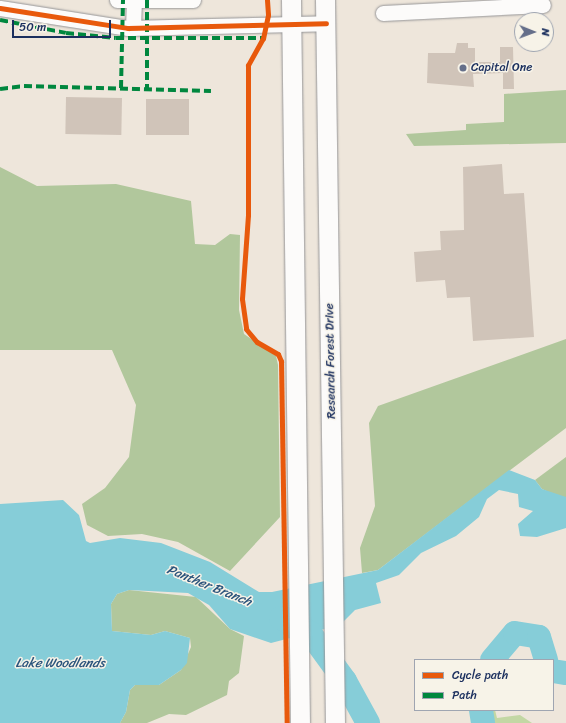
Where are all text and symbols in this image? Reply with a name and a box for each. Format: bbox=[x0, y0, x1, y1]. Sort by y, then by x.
scale bar bbox=[14, 12, 113, 38]
north arrow bbox=[514, 12, 554, 52]
text: 50 m bbox=[19, 16, 46, 38]
text: N bbox=[536, 28, 555, 36]
place label: Capital One bbox=[471, 61, 532, 75]
marker: Capital One bbox=[458, 63, 468, 73]
street label: Research Forest Drive bbox=[323, 303, 339, 419]
water label: Panther Branch bbox=[165, 562, 253, 610]
water label: Lake Woodlands bbox=[15, 655, 105, 671]
legend bbox=[414, 659, 554, 711]
text: Cycle path bbox=[452, 664, 508, 686]
text: Path bbox=[452, 684, 477, 706]

